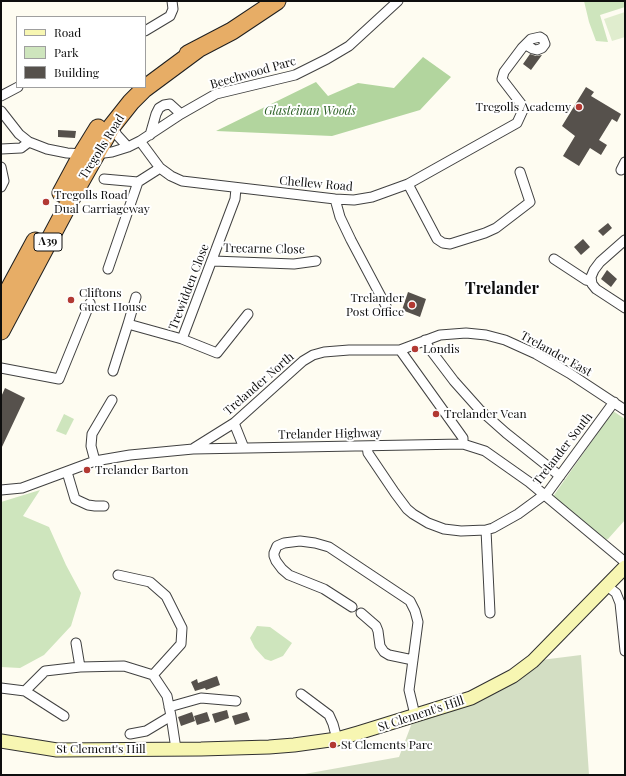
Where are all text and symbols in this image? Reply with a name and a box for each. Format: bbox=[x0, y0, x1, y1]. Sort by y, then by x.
legend bbox=[16, 16, 146, 88]
text: Road bbox=[54, 24, 81, 40]
text: Park bbox=[54, 44, 79, 60]
street label: Beechwood Parc bbox=[208, 54, 298, 92]
text: Building bbox=[54, 64, 99, 80]
place label: Tregolls Academy bbox=[475, 100, 571, 114]
marker: Tregolls Academy bbox=[574, 102, 584, 112]
park label: Glasteinan Woods bbox=[264, 104, 356, 118]
street label: Tregolls Road bbox=[76, 112, 128, 182]
street label: Chellew Road bbox=[279, 174, 353, 194]
place label: Tregolls Road Dual Carriageway bbox=[54, 188, 150, 216]
marker: Tregolls Road Dual Carriageway bbox=[41, 197, 51, 207]
road number: A39 bbox=[34, 233, 62, 251]
street label: Trecarne Close bbox=[223, 241, 305, 257]
street label: Trewidden Close bbox=[166, 242, 212, 332]
district label: Trelander bbox=[465, 279, 539, 299]
place label: Cliftons Guest House bbox=[79, 286, 147, 314]
place label: Trelander Post Office bbox=[346, 291, 404, 319]
marker: Cliftons Guest House bbox=[66, 295, 76, 305]
marker: Trelander Post Office bbox=[407, 300, 417, 310]
street label: Trelander East bbox=[518, 328, 594, 380]
place label: Londis bbox=[423, 342, 460, 356]
marker: Londis bbox=[410, 344, 420, 354]
street label: Trelander North bbox=[221, 350, 297, 418]
place label: Trelander Vean bbox=[444, 407, 527, 421]
marker: Trelander Vean bbox=[431, 409, 441, 419]
street label: Trelander South bbox=[530, 410, 596, 488]
street label: Trelander Highway bbox=[278, 426, 382, 442]
place label: Trelander Barton bbox=[95, 463, 188, 477]
marker: Trelander Barton bbox=[82, 465, 92, 475]
street label: St Clement's Hill bbox=[376, 693, 466, 735]
place label: St Clements Parc bbox=[341, 738, 433, 752]
marker: St Clements Parc bbox=[328, 740, 338, 750]
street label: St Clement's Hill bbox=[56, 742, 146, 756]

